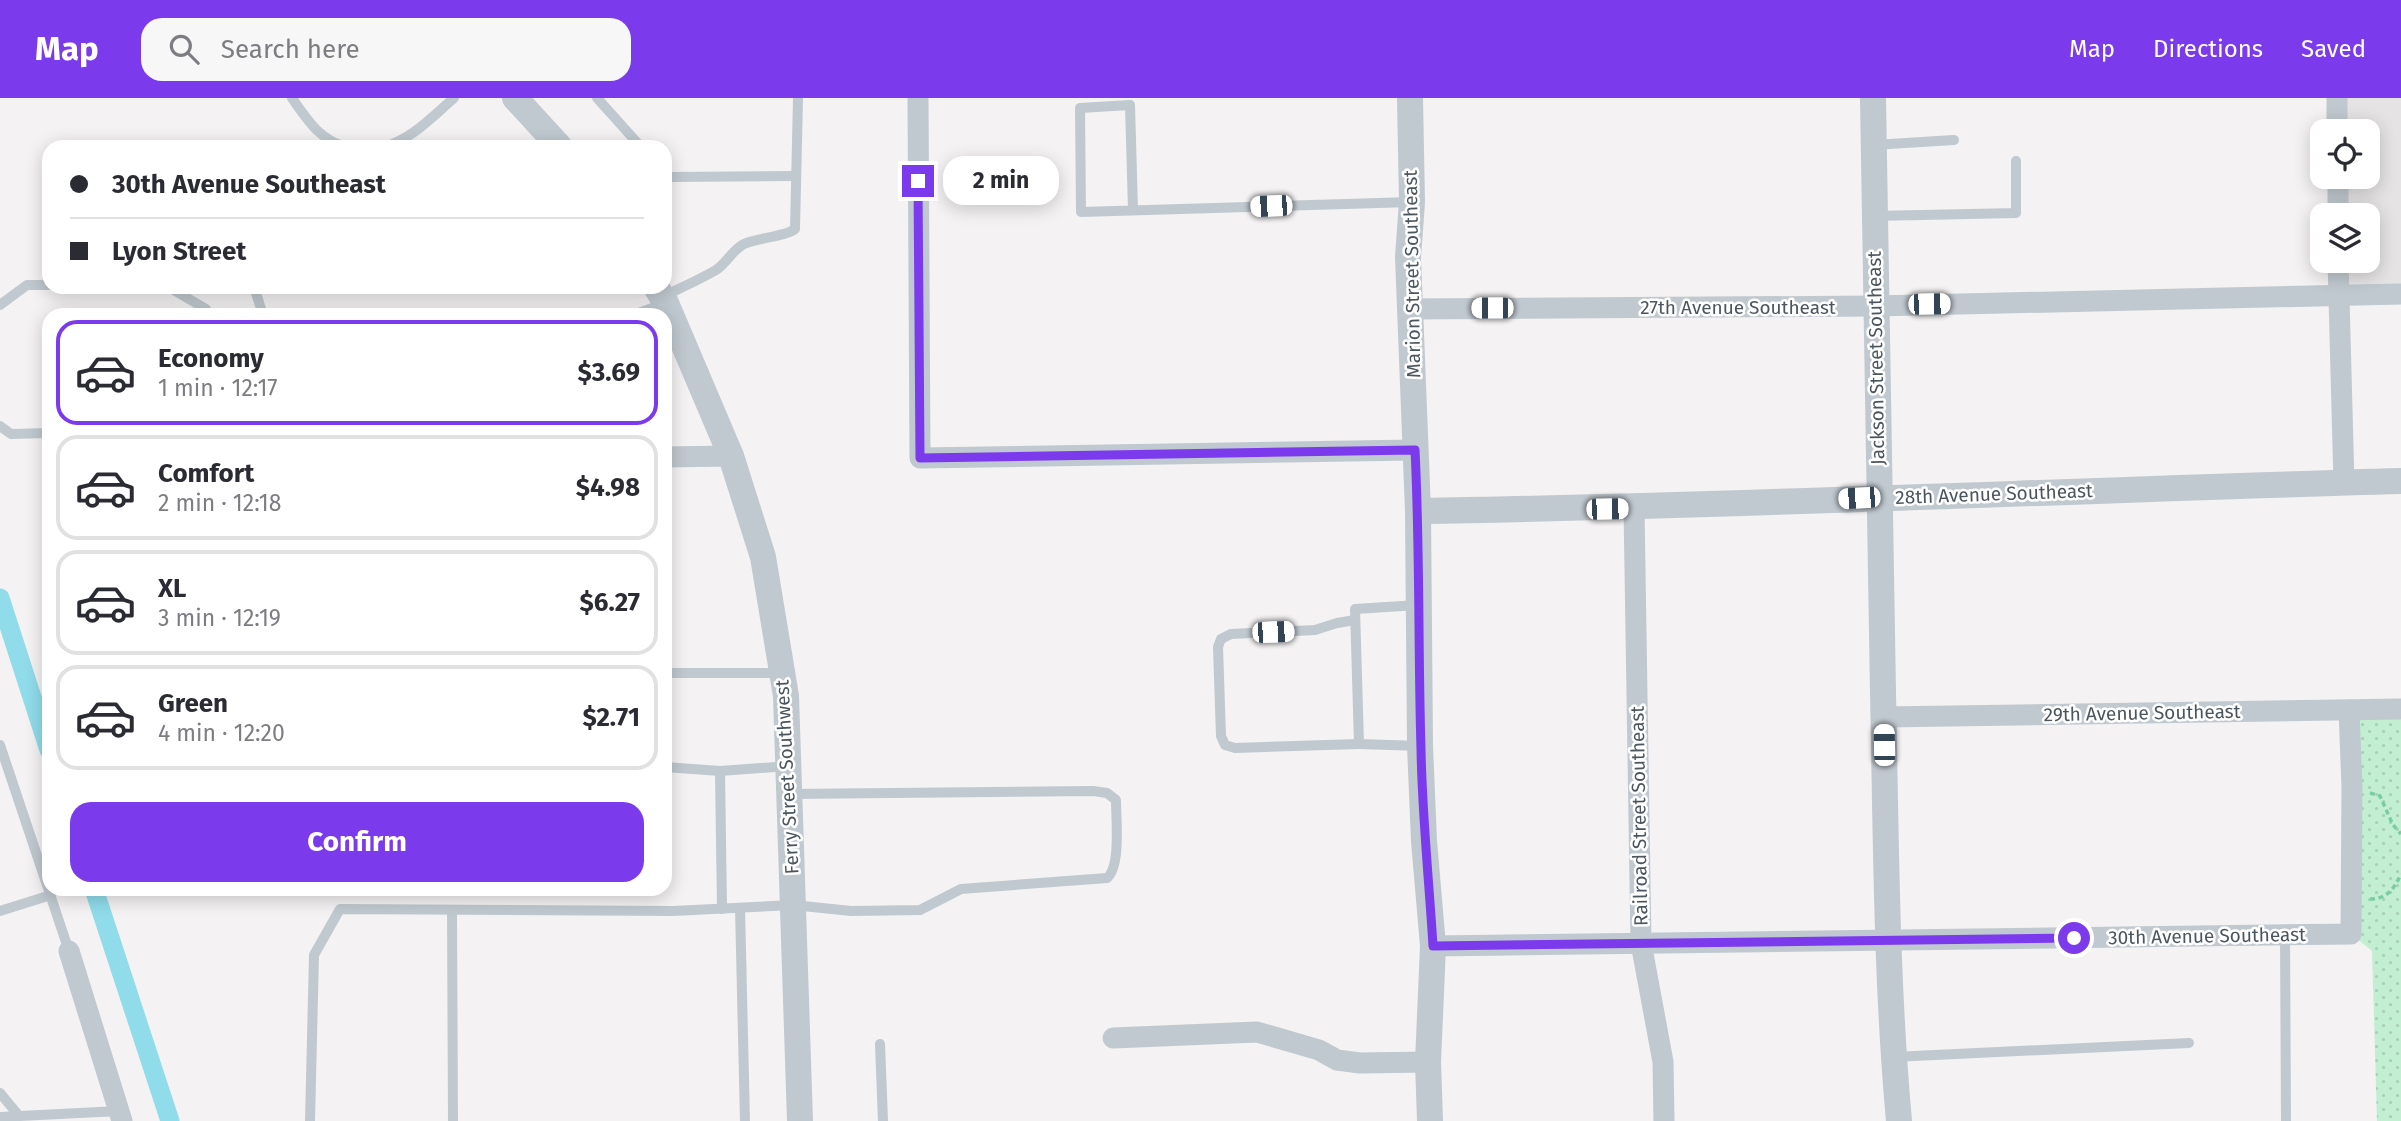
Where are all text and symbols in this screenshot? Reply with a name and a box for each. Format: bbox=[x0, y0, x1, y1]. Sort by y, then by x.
search box bbox=[141, 18, 631, 81]
text: Map bbox=[35, 29, 99, 69]
icon: search bbox=[165, 30, 203, 68]
text: Search here bbox=[221, 34, 360, 65]
text: Map bbox=[2069, 35, 2115, 63]
text: Directions bbox=[2153, 35, 2263, 63]
text: Saved bbox=[2301, 35, 2366, 63]
map controls bbox=[2310, 119, 2380, 273]
button: locate bbox=[2310, 119, 2380, 189]
callout: 2 min bbox=[942, 156, 1058, 206]
route end bbox=[902, 165, 934, 197]
text: 2 min bbox=[973, 166, 1029, 194]
text: 30th Avenue Southeast bbox=[112, 169, 386, 200]
street label: Marion Street Southeast bbox=[1399, 170, 1425, 378]
car bbox=[1250, 195, 1293, 217]
button: layers bbox=[2310, 203, 2380, 273]
text: Lyon Street bbox=[112, 236, 246, 267]
street label: Jackson Street Southeast bbox=[1863, 251, 1889, 465]
car bbox=[1908, 293, 1951, 315]
street label: 27th Avenue Southeast bbox=[1640, 296, 1836, 319]
car bbox=[1472, 298, 1514, 319]
icon: car bbox=[74, 341, 137, 404]
text: Economy bbox=[158, 343, 264, 374]
text: $3.69 bbox=[577, 357, 640, 388]
text: 1 min · 12:17 bbox=[158, 374, 278, 402]
icon: car bbox=[74, 456, 137, 519]
text: Comfort bbox=[158, 458, 254, 489]
text: $4.98 bbox=[576, 472, 640, 503]
street label: 28th Avenue Southeast bbox=[1895, 479, 2093, 509]
car bbox=[1838, 486, 1881, 510]
text: 2 min · 12:18 bbox=[158, 489, 281, 517]
car bbox=[1586, 498, 1629, 520]
icon: car bbox=[74, 571, 137, 634]
text: XL bbox=[158, 573, 186, 604]
text: $6.27 bbox=[579, 587, 640, 618]
text: 3 min · 12:19 bbox=[158, 604, 281, 632]
car bbox=[1252, 621, 1295, 643]
street label: Ferry Street Southwest bbox=[770, 679, 804, 875]
icon: car bbox=[74, 686, 137, 749]
text: Green bbox=[158, 688, 228, 719]
street label: 29th Avenue Southeast bbox=[2043, 700, 2241, 726]
text: $2.71 bbox=[582, 702, 640, 733]
street label: Railroad Street Southeast bbox=[1626, 706, 1652, 926]
text: 4 min · 12:20 bbox=[158, 719, 285, 747]
car bbox=[1874, 724, 1895, 766]
button: Confirm bbox=[70, 802, 644, 882]
route start bbox=[2058, 922, 2090, 954]
street label: 30th Avenue Southeast bbox=[2108, 923, 2306, 949]

